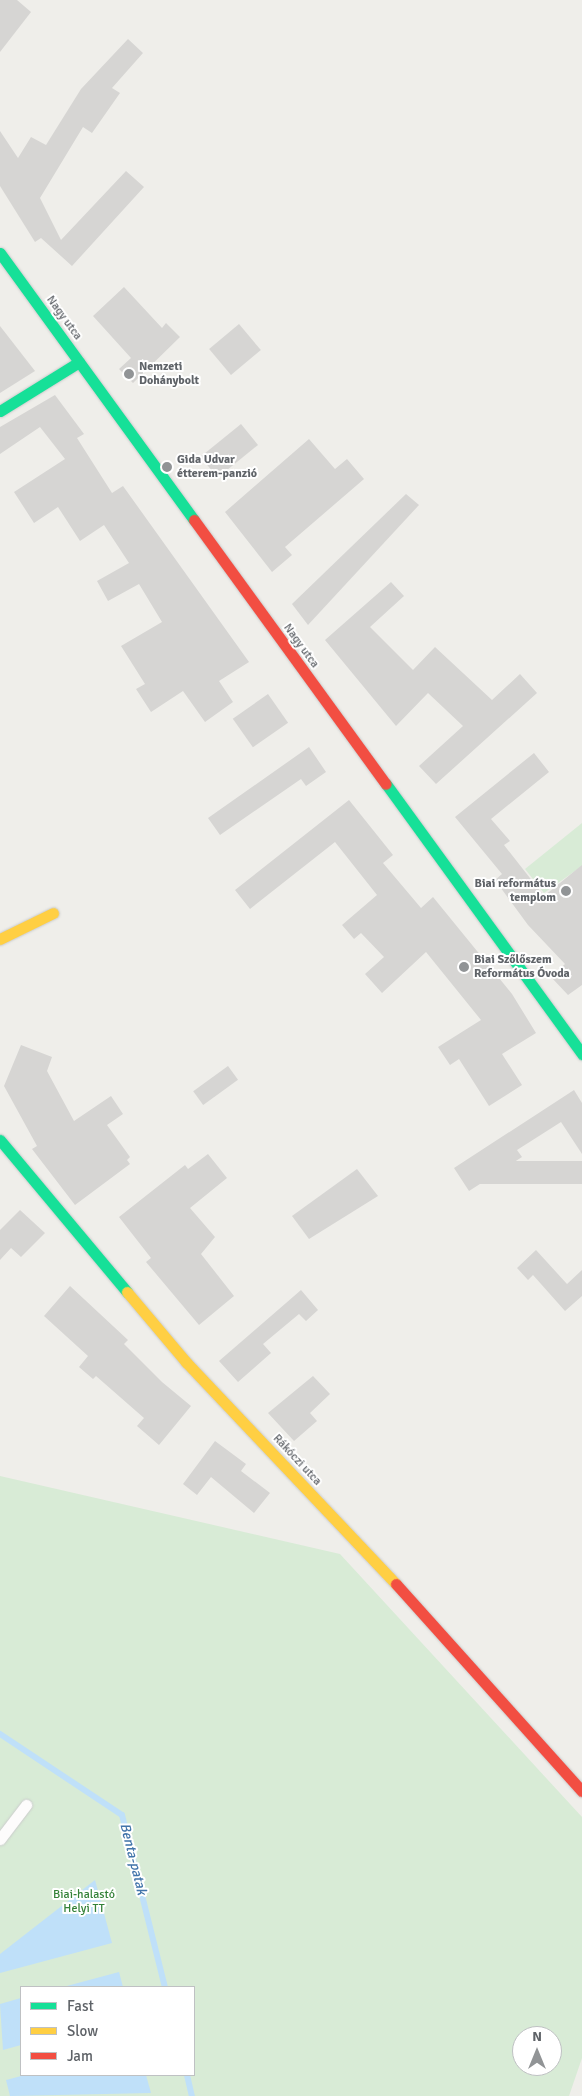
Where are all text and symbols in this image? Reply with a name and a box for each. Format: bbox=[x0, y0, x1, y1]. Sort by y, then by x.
street label: Nagy utca bbox=[43, 293, 85, 343]
place label: Nemzeti Dohánybolt bbox=[139, 360, 199, 388]
marker: Nemzeti Dohánybolt bbox=[123, 368, 135, 380]
place label: Gida Udvar étterem-panzió bbox=[177, 453, 257, 481]
marker: Gida Udvar étterem-panzió bbox=[161, 461, 173, 473]
street label: Nagy utca bbox=[280, 621, 322, 671]
place label: Biai református templom bbox=[475, 877, 556, 905]
marker: Biai református templom bbox=[560, 885, 572, 897]
place label: Biai Szőlőszem Református Óvoda bbox=[474, 953, 570, 981]
marker: Biai Szőlőszem Református Óvoda bbox=[458, 961, 470, 973]
street label: Rákóczi utca bbox=[270, 1431, 324, 1489]
water label: Benta-patak bbox=[116, 1821, 150, 1897]
park label: Biai-halastó Helyi TT bbox=[53, 1888, 115, 1916]
legend bbox=[20, 1986, 195, 2076]
text: Fast bbox=[67, 1997, 94, 2015]
text: Slow bbox=[67, 2022, 98, 2040]
north arrow bbox=[512, 2026, 562, 2076]
text: N bbox=[532, 2028, 542, 2045]
text: Jam bbox=[67, 2047, 93, 2065]

